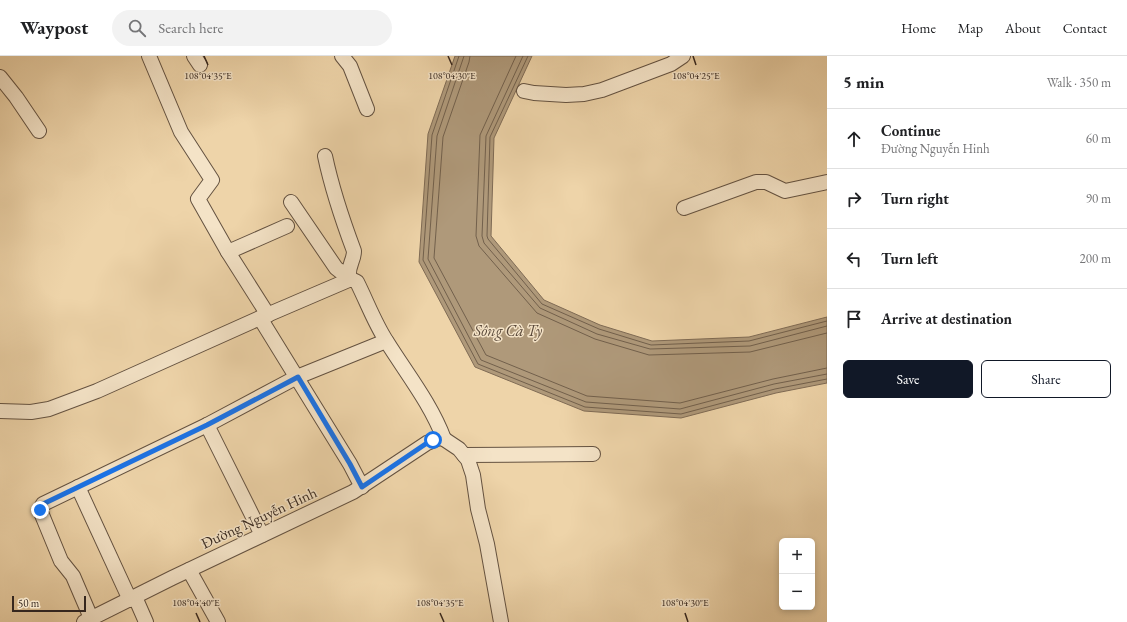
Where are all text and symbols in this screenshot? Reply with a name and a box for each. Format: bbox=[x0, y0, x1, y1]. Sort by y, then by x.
search box bbox=[112, 10, 392, 46]
text: Waypost bbox=[20, 15, 88, 40]
icon: search bbox=[126, 17, 148, 39]
text: Search here bbox=[158, 18, 223, 37]
text: Home bbox=[901, 19, 936, 37]
text: Map bbox=[958, 19, 983, 37]
text: About bbox=[1005, 19, 1041, 37]
text: Contact bbox=[1063, 19, 1107, 37]
text: 108°04'35"E bbox=[184, 69, 232, 82]
text: 108°04'30"E bbox=[428, 69, 476, 82]
text: 108°04'25"E bbox=[672, 69, 720, 82]
text: 5 min bbox=[843, 71, 884, 93]
text: Walk · 350 m bbox=[1047, 74, 1111, 91]
text: Continue bbox=[881, 121, 941, 140]
icon: ahead bbox=[843, 128, 865, 150]
text: 60 m bbox=[1086, 130, 1111, 147]
text: Đường Nguyễn Hinh bbox=[881, 140, 990, 157]
icon: right bbox=[843, 188, 865, 210]
text: Turn right bbox=[881, 189, 949, 208]
text: 90 m bbox=[1086, 190, 1111, 207]
icon: left bbox=[843, 248, 865, 270]
text: Turn left bbox=[881, 249, 938, 268]
text: 200 m bbox=[1080, 250, 1111, 267]
icon: arrive bbox=[843, 308, 865, 330]
text: Arrive at destination bbox=[881, 309, 1012, 328]
water label: Sông Cà Ty bbox=[473, 320, 543, 341]
button: Save bbox=[843, 360, 973, 398]
button: Share bbox=[981, 360, 1111, 398]
route start bbox=[424, 431, 442, 449]
street label: Đường Nguyễn Hinh bbox=[198, 482, 320, 553]
route end bbox=[31, 501, 49, 519]
map controls bbox=[779, 538, 815, 610]
button: + bbox=[779, 538, 815, 574]
button: − bbox=[779, 574, 815, 610]
scale bar bbox=[12, 594, 86, 613]
text: 50 m bbox=[18, 596, 39, 610]
text: 108°04'40"E bbox=[172, 596, 220, 609]
text: 108°04'35"E bbox=[416, 596, 464, 609]
text: 108°04'30"E bbox=[661, 596, 709, 609]

